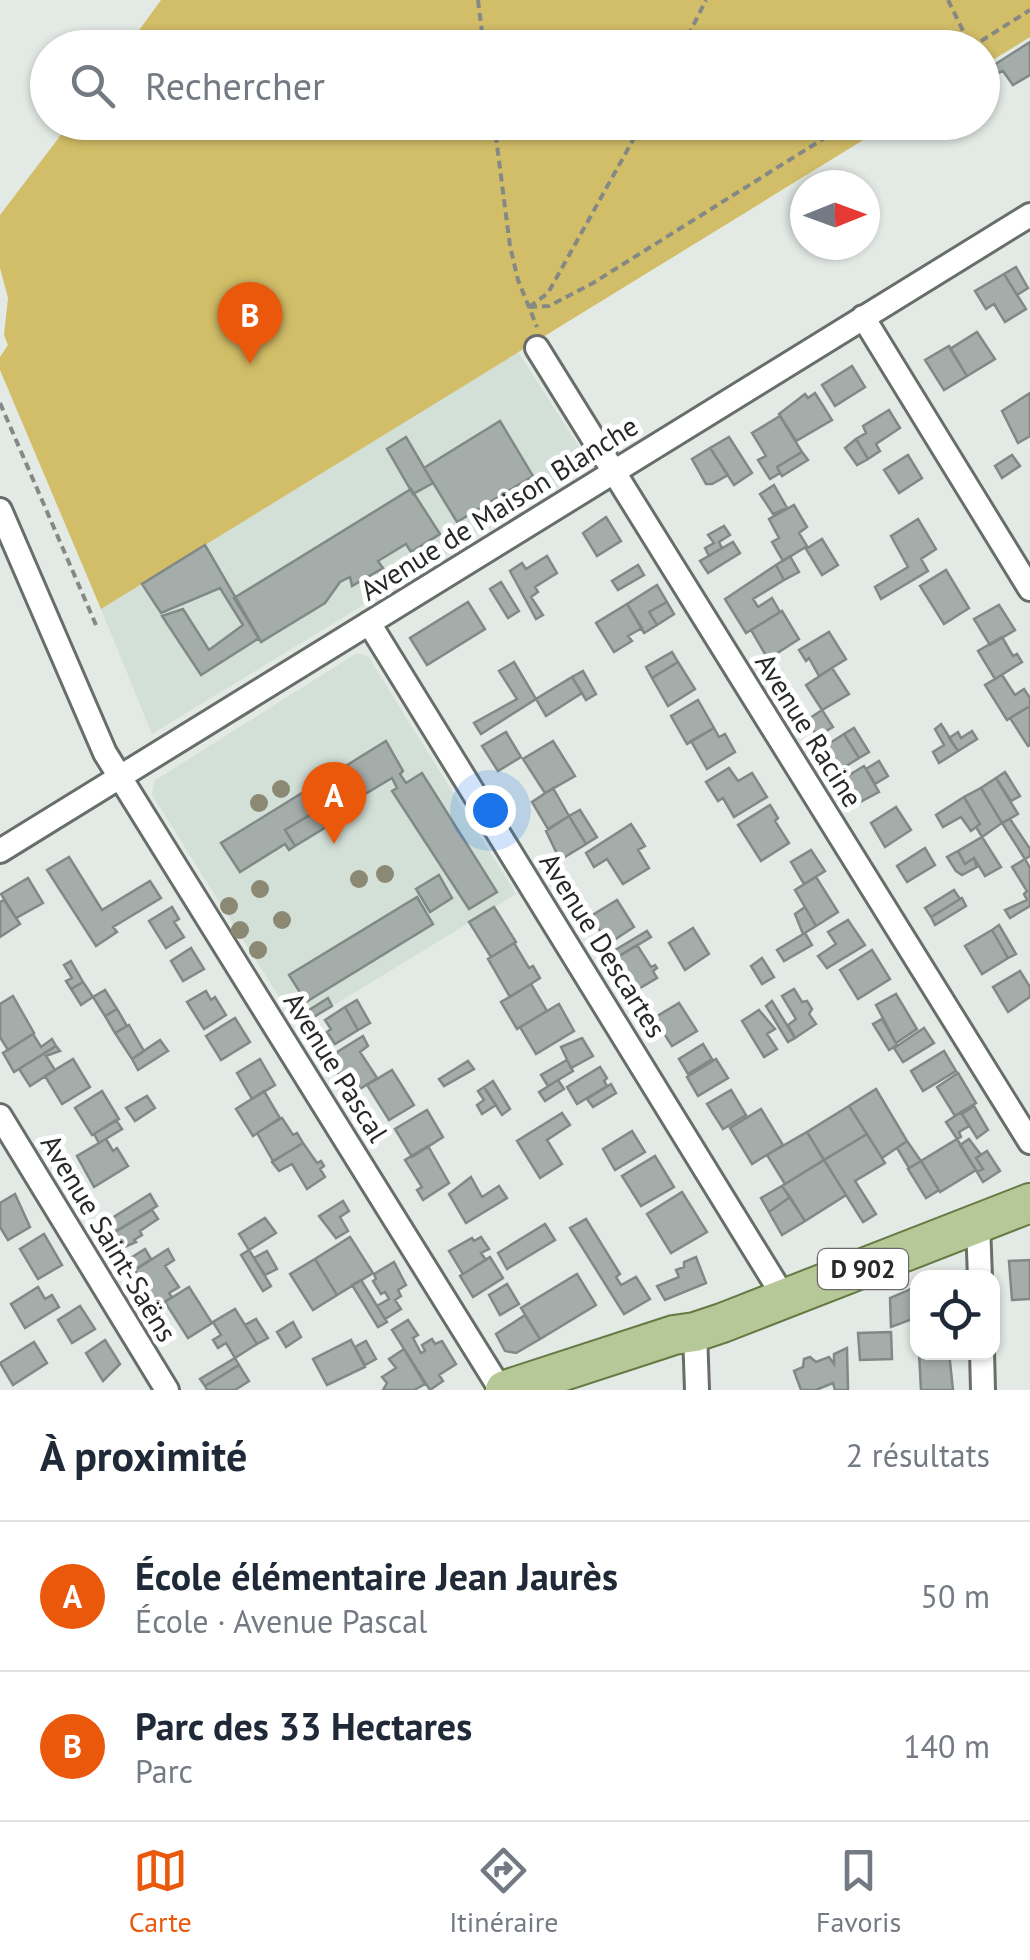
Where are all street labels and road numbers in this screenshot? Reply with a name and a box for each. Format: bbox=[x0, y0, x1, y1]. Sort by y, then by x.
street label: Avenue de Maison Blanche bbox=[353, 407, 645, 608]
street label: Avenue Racine bbox=[747, 646, 871, 814]
street label: Avenue Descartes bbox=[532, 845, 675, 1044]
street label: Avenue Pascal bbox=[276, 985, 397, 1149]
street label: Avenue Saint-Saëns bbox=[33, 1127, 186, 1348]
road number: D 902 bbox=[818, 1249, 908, 1289]

